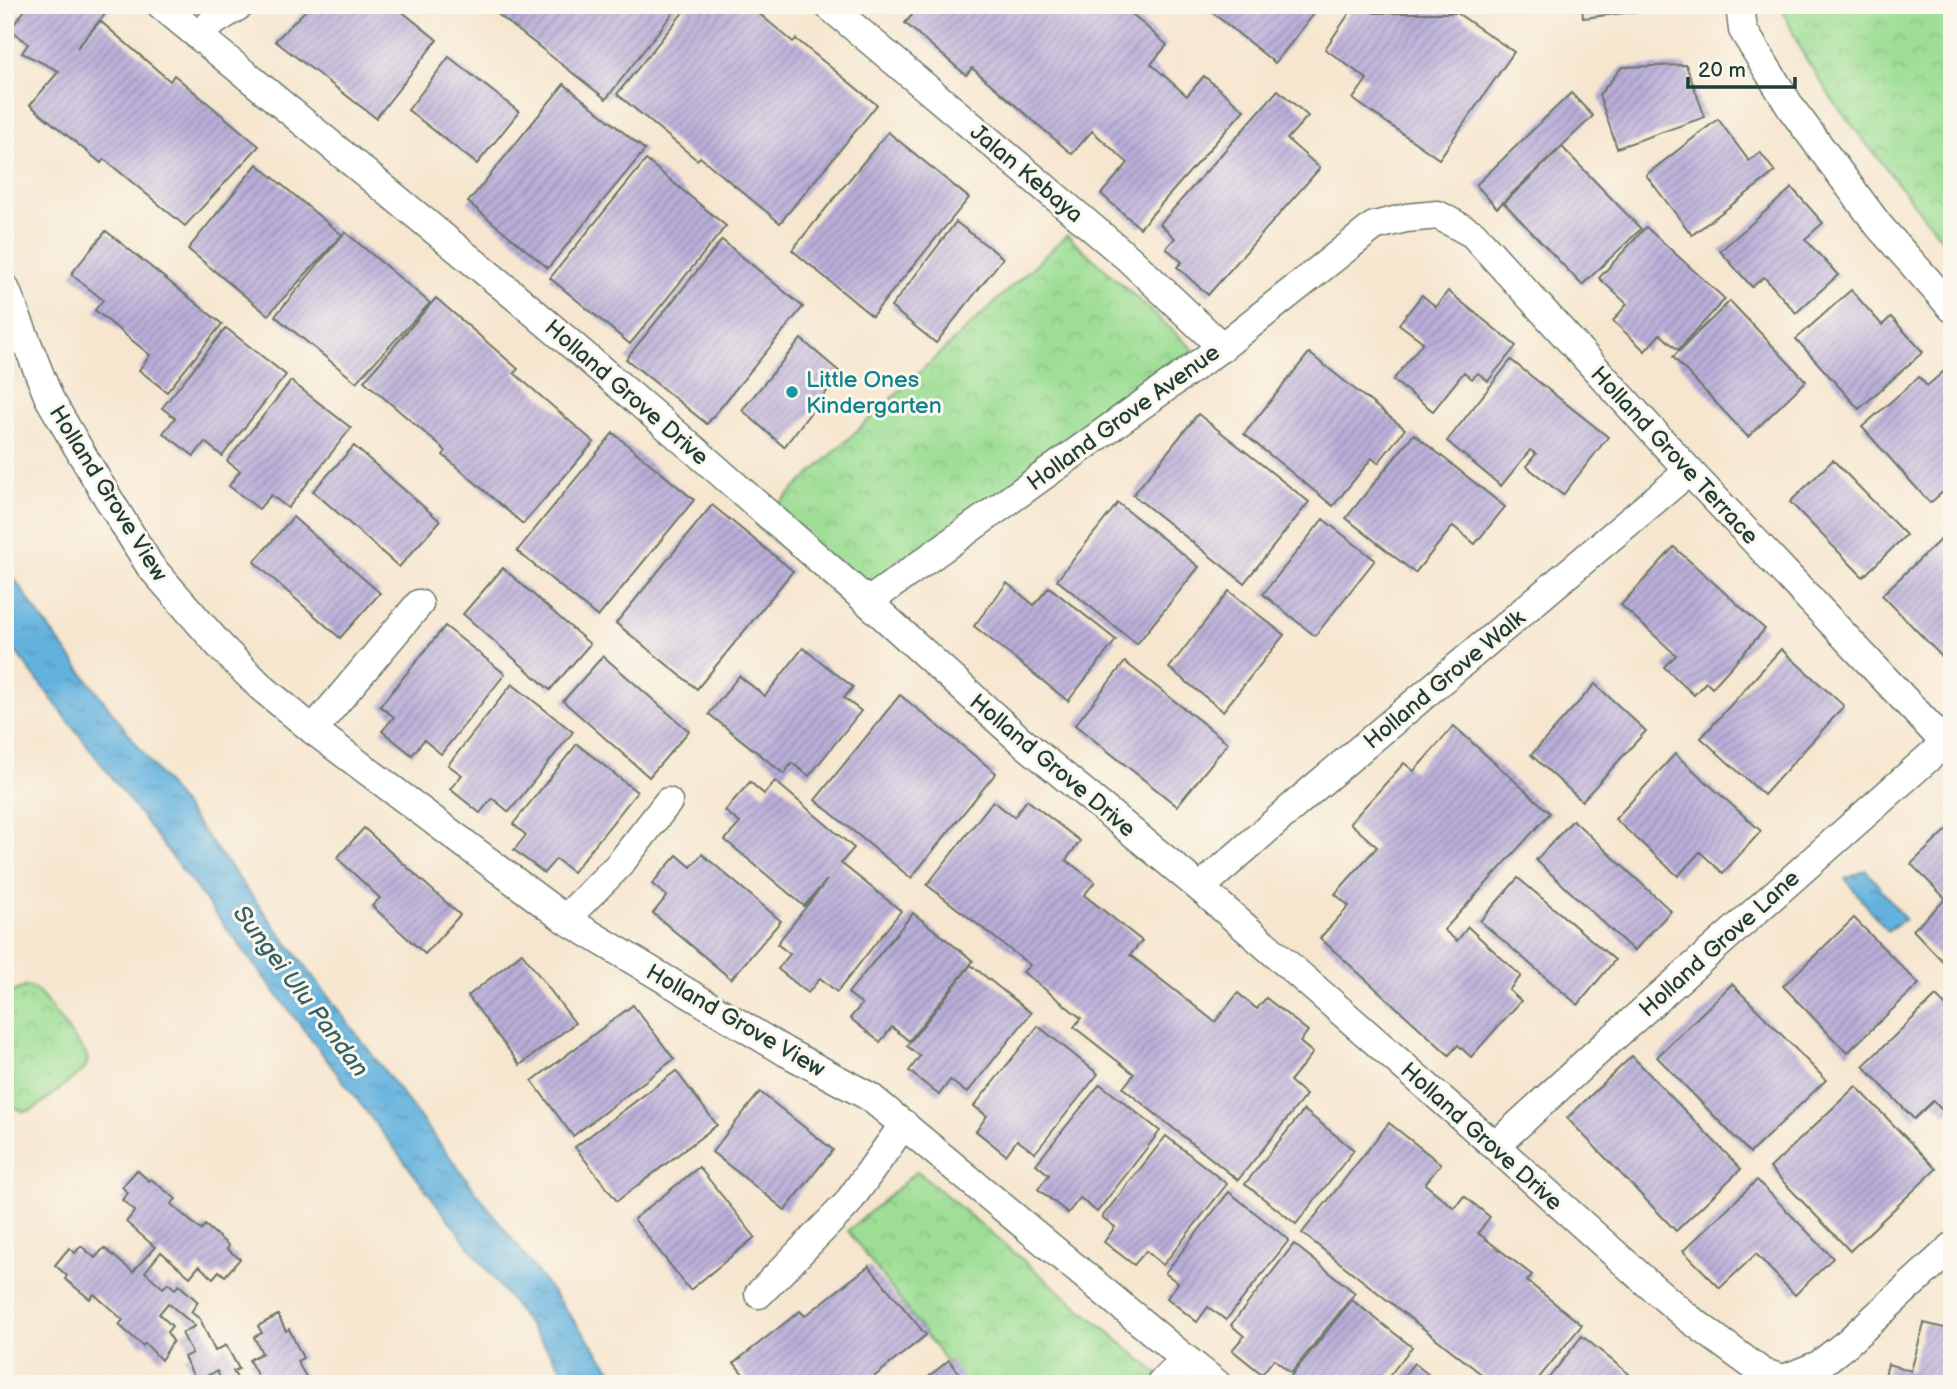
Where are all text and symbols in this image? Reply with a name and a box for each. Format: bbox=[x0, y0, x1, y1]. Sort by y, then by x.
scale bar bbox=[1688, 46, 1794, 90]
text: 20 m bbox=[1698, 58, 1746, 83]
street label: Jalan Kebaya bbox=[964, 118, 1088, 229]
street label: Holland Grove Drive bbox=[539, 314, 714, 472]
street label: Holland Grove Avenue bbox=[1022, 339, 1225, 497]
street label: Holland Grove Terrace bbox=[1584, 361, 1764, 551]
place label: Little Ones Kindergarten bbox=[806, 366, 942, 420]
marker: Little Ones Kindergarten bbox=[784, 384, 800, 400]
street label: Holland Grove View bbox=[43, 400, 174, 587]
street label: Holland Grove Walk bbox=[1358, 604, 1532, 755]
street label: Holland Grove Drive bbox=[964, 688, 1141, 843]
street label: Holland Grove Lane bbox=[1634, 864, 1806, 1023]
water label: Sungei Ulu Pandan bbox=[227, 900, 375, 1083]
street label: Holland Grove View bbox=[641, 958, 830, 1084]
street label: Holland Grove Drive bbox=[1395, 1057, 1568, 1217]

